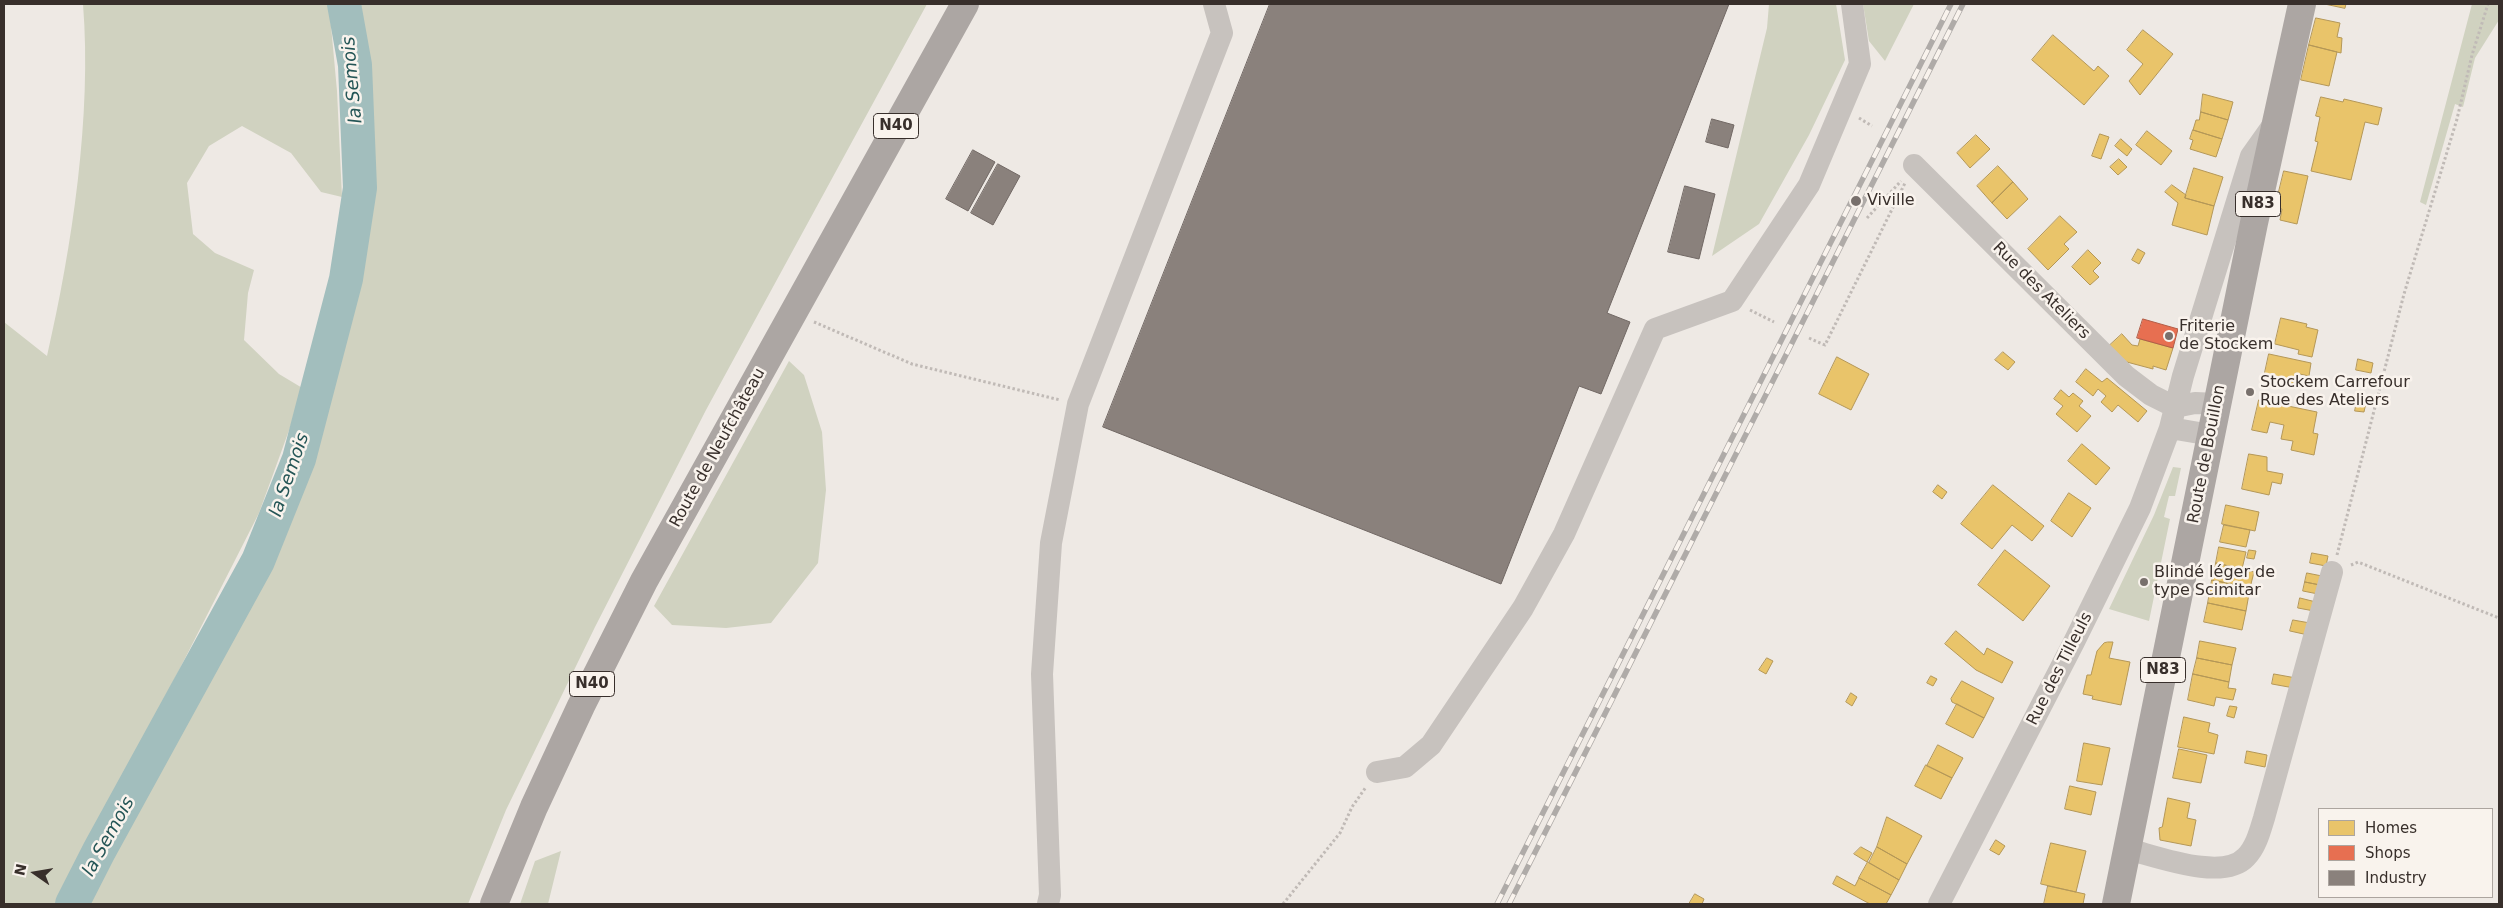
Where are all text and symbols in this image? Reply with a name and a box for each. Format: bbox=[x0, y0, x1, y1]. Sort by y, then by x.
water label: la Semois bbox=[338, 36, 368, 124]
road number: N40 bbox=[874, 114, 918, 138]
place label: Viville bbox=[1867, 191, 1915, 211]
road number: N83 bbox=[2236, 192, 2280, 216]
marker: Viville bbox=[1849, 194, 1863, 208]
street label: Rue des Ateliers bbox=[1988, 238, 2094, 344]
place label: Friterie de Stockem bbox=[2179, 317, 2273, 355]
marker: Friterie de Stockem bbox=[2163, 330, 2175, 342]
street label: Route de Neufchâteau bbox=[666, 365, 770, 531]
place label: Stockem Carrefour Rue des Ateliers bbox=[2260, 373, 2410, 411]
street label: Route de Bouillon bbox=[2184, 383, 2230, 525]
marker: Stockem Carrefour Rue des Ateliers bbox=[2244, 386, 2256, 398]
water label: la Semois bbox=[266, 430, 314, 520]
place label: Blindé léger de type Scimitar bbox=[2154, 563, 2275, 601]
marker: Blindé léger de type Scimitar bbox=[2138, 576, 2150, 588]
street label: Rue des Tilleuls bbox=[2023, 609, 2097, 729]
road number: N83 bbox=[2140, 658, 2186, 682]
road number: N40 bbox=[570, 672, 614, 696]
water label: la Semois bbox=[78, 794, 140, 880]
legend bbox=[2318, 808, 2493, 898]
text: Homes bbox=[2365, 819, 2417, 837]
text: Shops bbox=[2365, 844, 2411, 862]
north arrow bbox=[10, 848, 60, 898]
text: N bbox=[11, 862, 29, 877]
text: Industry bbox=[2365, 869, 2427, 887]

